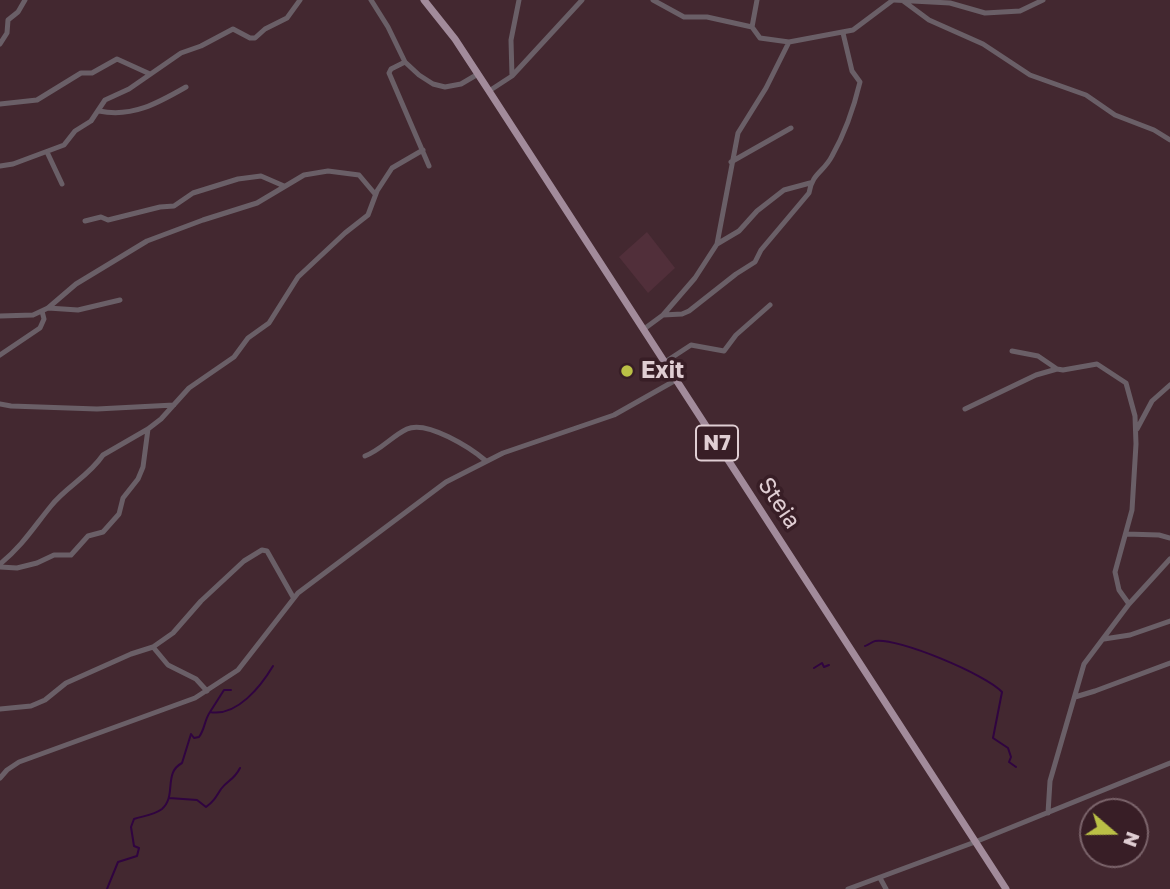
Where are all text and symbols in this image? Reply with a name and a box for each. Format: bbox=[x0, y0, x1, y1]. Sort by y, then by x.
place label: Exit bbox=[641, 357, 684, 385]
marker: Exit bbox=[619, 363, 635, 379]
road number: N7 bbox=[696, 426, 738, 460]
street label: Steia bbox=[752, 472, 806, 534]
north arrow bbox=[1079, 798, 1149, 868]
text: N bbox=[1119, 829, 1146, 850]

